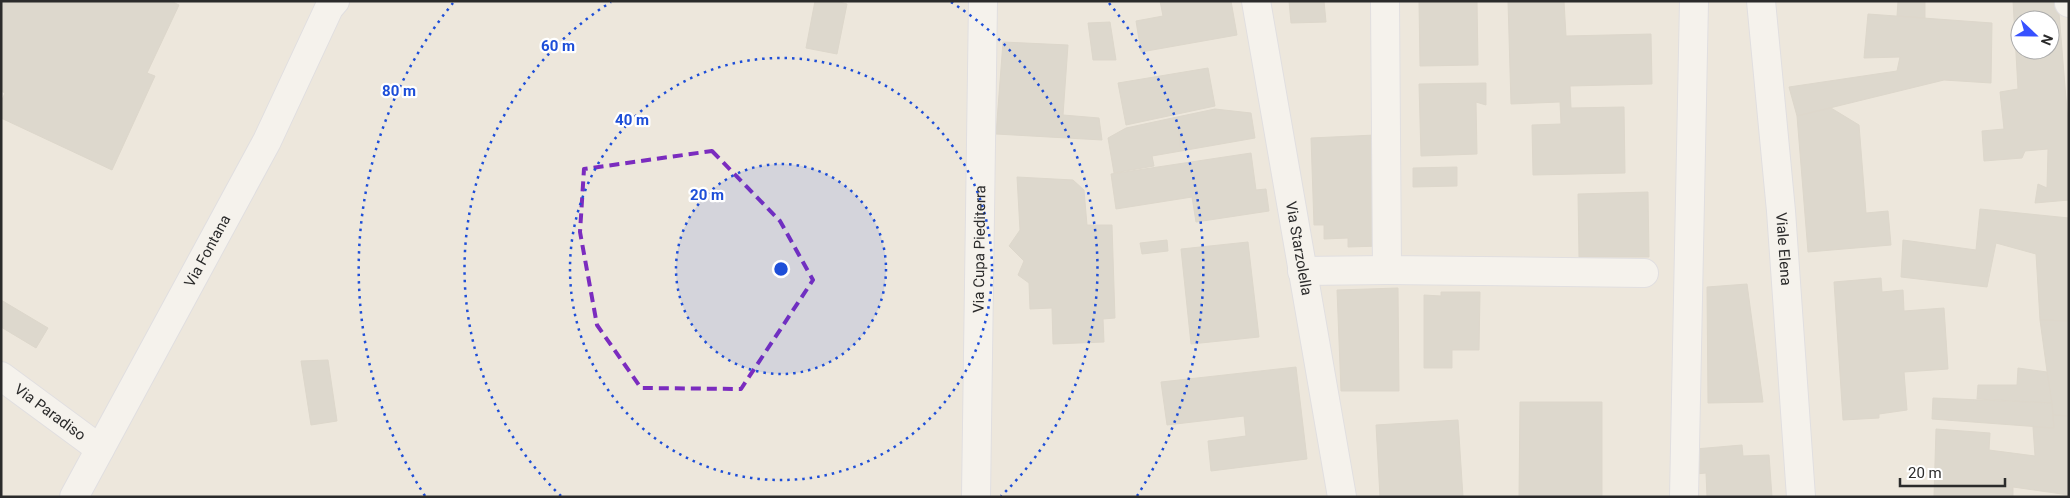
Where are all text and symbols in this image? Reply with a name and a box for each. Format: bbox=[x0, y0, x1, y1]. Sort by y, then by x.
north arrow bbox=[2010, 10, 2060, 60]
text: N bbox=[2038, 32, 2056, 47]
text: 60 m bbox=[541, 37, 575, 55]
text: 80 m bbox=[382, 82, 416, 100]
text: 40 m bbox=[615, 111, 649, 129]
street label: Via Cupa Piediterra bbox=[970, 185, 989, 313]
text: 20 m bbox=[690, 186, 724, 204]
street label: Via Starzolella bbox=[1282, 200, 1316, 297]
street label: Via Fontana bbox=[181, 212, 234, 290]
street label: Viale Elena bbox=[1772, 212, 1795, 286]
centre of rings bbox=[772, 260, 790, 278]
street label: Via Paradiso bbox=[11, 380, 89, 444]
scale bar bbox=[1900, 456, 2005, 488]
text: 20 m bbox=[1908, 464, 1942, 482]

